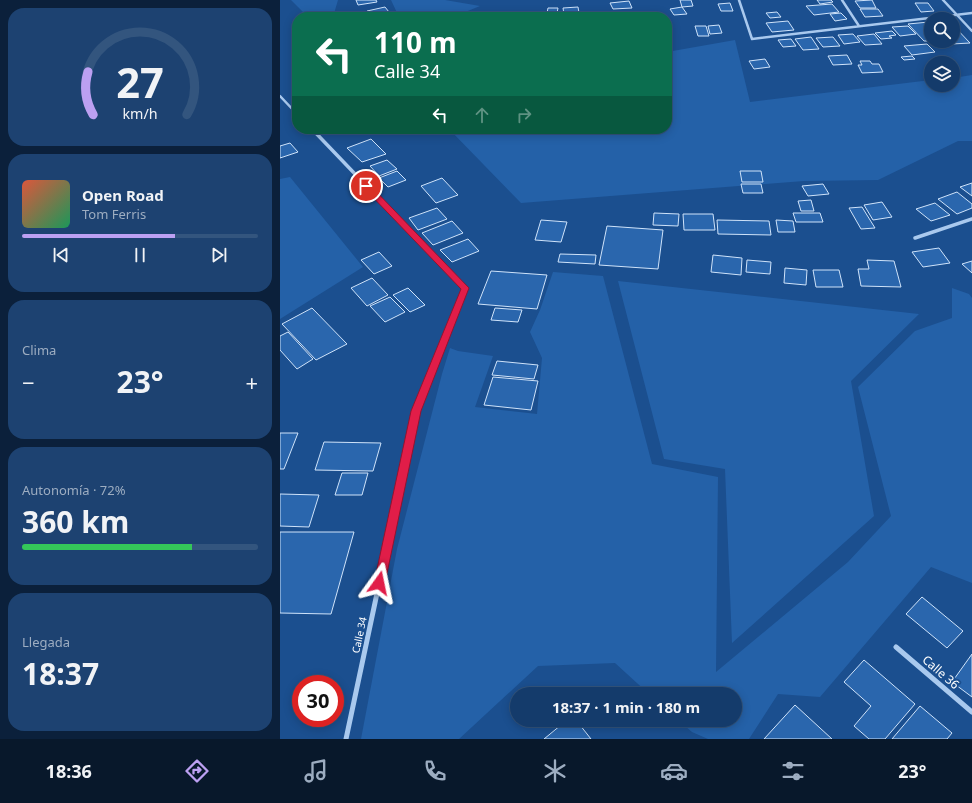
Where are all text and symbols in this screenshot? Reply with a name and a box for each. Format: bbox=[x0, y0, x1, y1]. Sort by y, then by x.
map controls bbox=[924, 12, 960, 92]
button: search bbox=[924, 12, 960, 48]
text: 110 m bbox=[374, 23, 457, 61]
icon: left bbox=[308, 28, 360, 80]
text: 27 bbox=[116, 54, 164, 110]
button: layers bbox=[924, 56, 960, 92]
text: Calle 34 bbox=[374, 59, 440, 83]
text: km/h bbox=[122, 104, 158, 123]
icon: left bbox=[429, 104, 451, 126]
icon: ahead bbox=[471, 104, 493, 126]
icon: right bbox=[513, 104, 535, 126]
pin bbox=[349, 169, 383, 203]
icon: arrive bbox=[355, 175, 377, 197]
text: Open Road bbox=[82, 185, 164, 205]
text: Tom Ferris bbox=[82, 205, 146, 223]
icon: previous bbox=[50, 244, 72, 266]
icon: pause bbox=[129, 244, 151, 266]
icon: next bbox=[208, 244, 230, 266]
text: Clima bbox=[22, 341, 56, 359]
text: 23° bbox=[116, 361, 164, 402]
text: − bbox=[22, 367, 35, 397]
text: + bbox=[245, 367, 258, 397]
text: Autonomía · 72% bbox=[22, 481, 126, 499]
text: 360 km bbox=[22, 501, 129, 542]
position arrow bbox=[358, 562, 400, 604]
street label: Calle 34 bbox=[348, 615, 370, 654]
text: Llegada bbox=[22, 633, 70, 651]
street label: Calle 36 bbox=[919, 651, 963, 693]
text: 18:37 bbox=[22, 653, 99, 694]
speed limit sign: 30 bbox=[292, 675, 344, 727]
text: 18:37 · 1 min · 180 m bbox=[552, 697, 700, 717]
icon: directions bbox=[183, 757, 211, 785]
icon: music bbox=[302, 757, 330, 785]
icon: phone bbox=[421, 757, 449, 785]
icon: climate bbox=[541, 757, 569, 785]
icon: car bbox=[660, 757, 688, 785]
icon: filters bbox=[779, 757, 807, 785]
text: 18:36 bbox=[46, 759, 92, 783]
text: 23° bbox=[898, 759, 926, 783]

